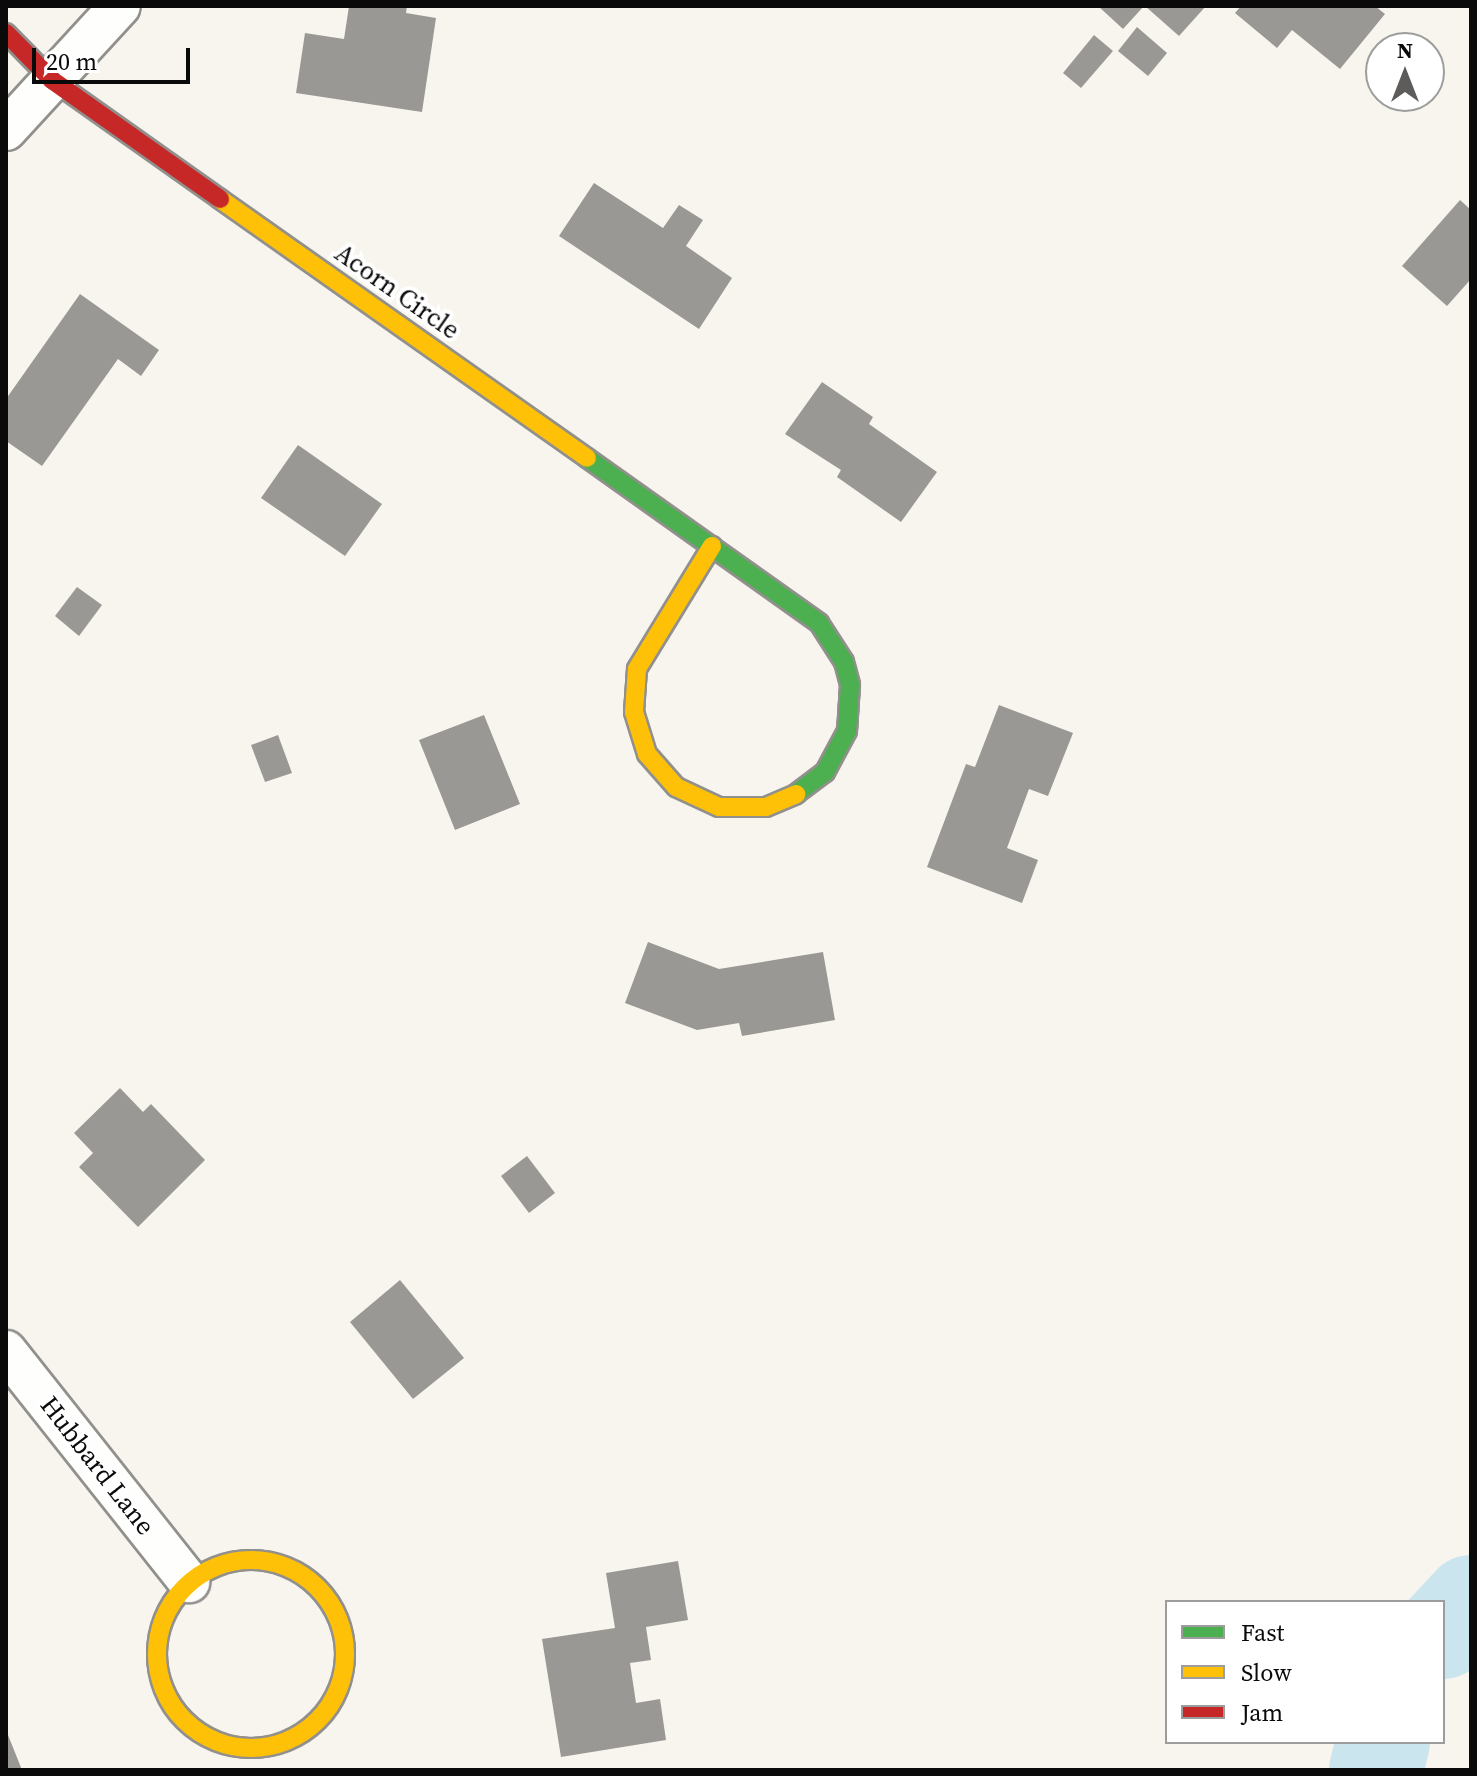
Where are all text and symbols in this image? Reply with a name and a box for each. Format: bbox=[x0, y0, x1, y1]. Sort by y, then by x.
scale bar bbox=[36, 32, 194, 82]
north arrow bbox=[1365, 32, 1445, 112]
text: N bbox=[1397, 35, 1413, 65]
text: 20 m bbox=[46, 45, 97, 78]
street label: Acorn Circle bbox=[329, 238, 465, 346]
street label: Hubbard Lane bbox=[33, 1391, 161, 1541]
legend bbox=[1165, 1600, 1445, 1744]
text: Fast bbox=[1241, 1616, 1284, 1649]
text: Slow bbox=[1241, 1656, 1292, 1689]
text: Jam bbox=[1241, 1696, 1283, 1729]

